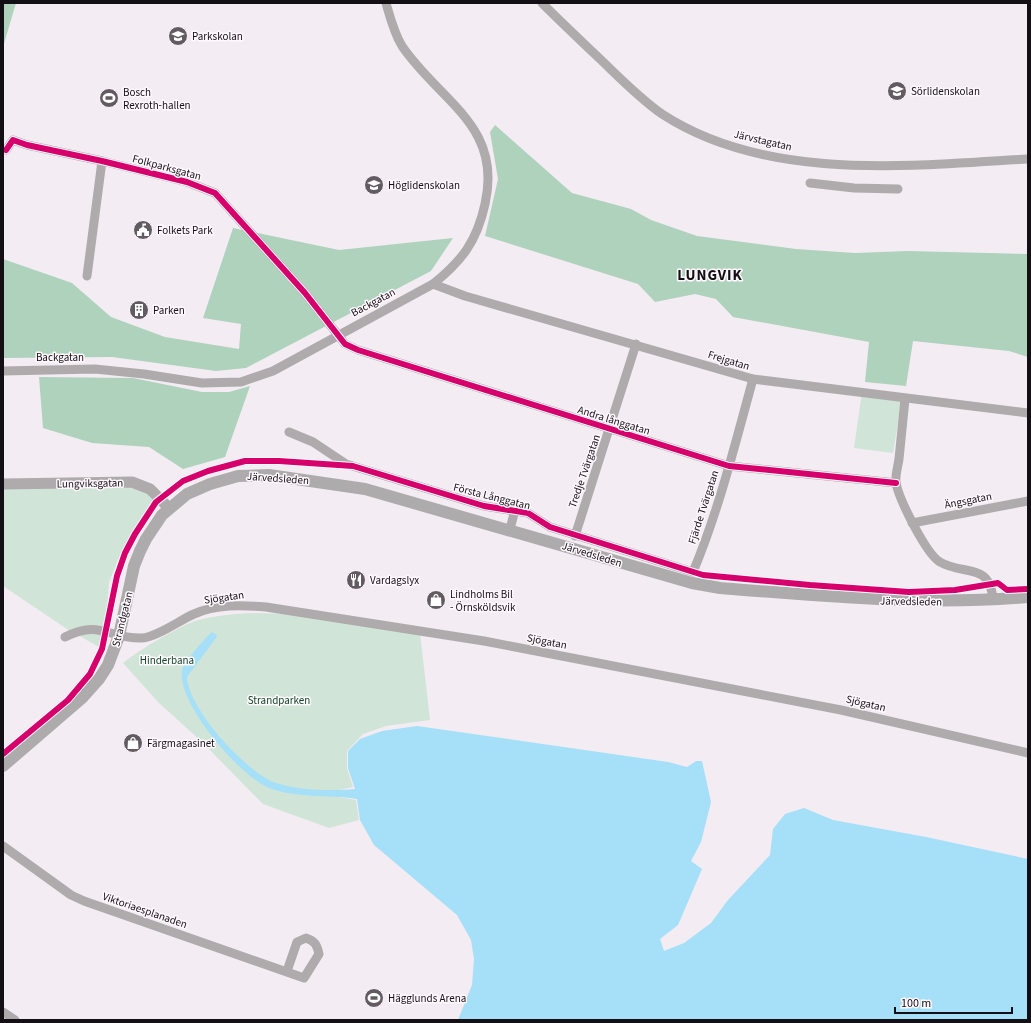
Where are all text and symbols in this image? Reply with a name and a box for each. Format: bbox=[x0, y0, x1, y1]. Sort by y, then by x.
school or university icon: Parkskolan bbox=[167, 25, 189, 47]
place label: Parkskolan bbox=[192, 29, 243, 44]
school or university icon: Sörlidenskolan bbox=[886, 80, 908, 102]
place label: Sörlidenskolan bbox=[911, 84, 980, 99]
place label: Bosch Rexroth-hallen bbox=[123, 85, 191, 113]
sports icon: Bosch Rexroth-hallen bbox=[98, 87, 120, 109]
street label: Järvstagatan bbox=[732, 127, 793, 154]
street label: Folkparksgatan bbox=[131, 151, 203, 184]
school or university icon: Höglidenskolan bbox=[363, 174, 385, 196]
place label: Höglidenskolan bbox=[388, 178, 460, 193]
public building icon: Folkets Park bbox=[132, 219, 154, 241]
place label: Folkets Park bbox=[157, 223, 213, 238]
district label: LUNGVIK bbox=[677, 265, 743, 286]
street label: Backgatan bbox=[348, 285, 398, 320]
building icon: Parken bbox=[128, 299, 150, 321]
place label: Parken bbox=[153, 303, 185, 318]
street label: Frejgatan bbox=[706, 347, 752, 374]
street label: Backgatan bbox=[36, 350, 84, 365]
street label: Andra långgatan bbox=[576, 402, 652, 439]
street label: Tredje Tvärgatan bbox=[565, 433, 604, 510]
street label: Fjärde Tvärgatan bbox=[684, 468, 722, 546]
street label: Järvedsleden bbox=[247, 469, 309, 488]
street label: Lungviksgatan bbox=[57, 475, 123, 492]
street label: Första Långgatan bbox=[452, 480, 532, 513]
street label: Ängsgatan bbox=[943, 489, 993, 512]
street label: Järvedsleden bbox=[560, 538, 624, 571]
restaurant icon: Vardagslyx bbox=[345, 569, 367, 591]
place label: Vardagslyx bbox=[370, 573, 419, 588]
street label: Sjögatan bbox=[203, 587, 245, 608]
place label: Lindholms Bil - Örnsköldsvik bbox=[450, 587, 516, 615]
shop icon: Lindholms Bil - Örnsköldsvik bbox=[425, 589, 447, 611]
street label: Strandgatan bbox=[108, 590, 137, 648]
street label: Järvedsleden bbox=[880, 593, 942, 610]
street label: Sjögatan bbox=[526, 630, 568, 653]
park label: Hinderbana bbox=[140, 653, 194, 668]
street label: Sjögatan bbox=[845, 692, 887, 715]
park label: Strandparken bbox=[248, 693, 310, 708]
shop icon: Färgmagasinet bbox=[122, 732, 144, 754]
place label: Färgmagasinet bbox=[147, 736, 215, 751]
street label: Viktoriaesplanaden bbox=[100, 889, 189, 932]
sports icon: Hägglunds Arena bbox=[363, 987, 385, 1009]
scale bar bbox=[895, 989, 1012, 1015]
place label: Hägglunds Arena bbox=[388, 991, 466, 1006]
text: 100 m bbox=[901, 995, 931, 1012]

